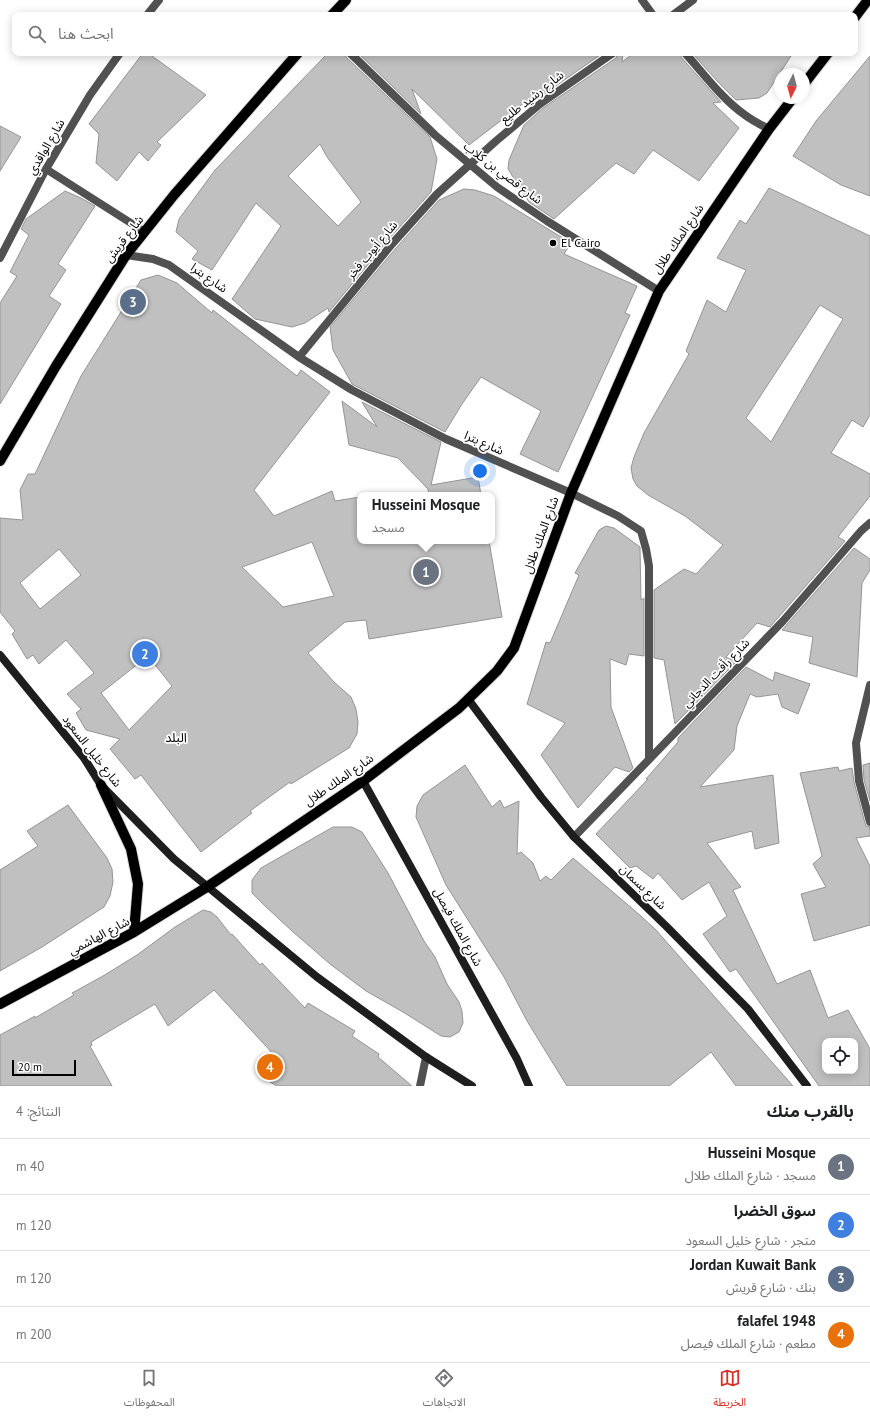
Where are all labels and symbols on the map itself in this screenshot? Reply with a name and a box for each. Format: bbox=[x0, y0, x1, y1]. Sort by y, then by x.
street label: شارع رشيد طليع bbox=[497, 67, 568, 128]
north arrow bbox=[774, 68, 810, 104]
street label: شارع الواقدي bbox=[24, 116, 70, 179]
street label: شارع قصي بن كلاب bbox=[459, 138, 546, 209]
street label: شارع الملك طلال bbox=[649, 201, 708, 278]
street label: شارع قريش bbox=[101, 212, 148, 266]
street label: شارع أيوب فخر bbox=[342, 217, 402, 284]
place label: El Cairo bbox=[561, 235, 600, 250]
marker: El Cairo bbox=[548, 238, 558, 248]
street label: شارع بترا bbox=[187, 260, 231, 297]
pin: 3 bbox=[120, 287, 146, 317]
street label: شارع بترا bbox=[461, 427, 506, 460]
your location bbox=[470, 461, 490, 481]
street label: شارع الملك طلال bbox=[520, 494, 563, 576]
pin: 1 bbox=[413, 557, 439, 587]
street label: شارع رأفت الدجاني bbox=[679, 635, 754, 712]
pin: 2 bbox=[132, 639, 158, 669]
street label: شارع خليل السعود bbox=[58, 712, 125, 791]
district label: البلد bbox=[165, 729, 187, 746]
street label: شارع الملك طلال bbox=[301, 750, 377, 811]
street label: شارع بسمان bbox=[616, 861, 670, 914]
street label: شارع الملك فيصل bbox=[429, 885, 486, 970]
street label: شارع الهاشمي bbox=[66, 913, 133, 960]
pin: 4 bbox=[257, 1052, 283, 1082]
scale bar bbox=[12, 1058, 76, 1077]

